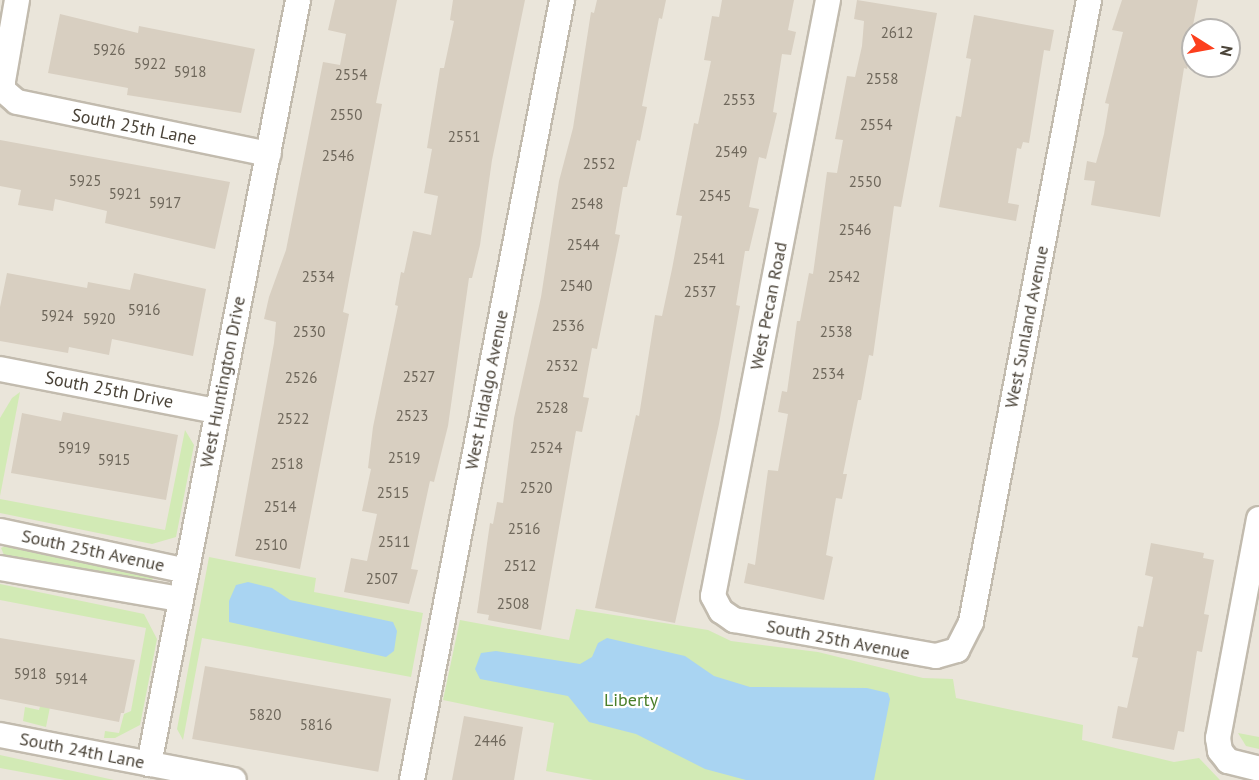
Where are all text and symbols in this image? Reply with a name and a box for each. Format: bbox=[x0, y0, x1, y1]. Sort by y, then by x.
north arrow bbox=[1181, 18, 1241, 78]
house number: 2612 bbox=[881, 24, 913, 42]
house number: 5926 bbox=[93, 41, 125, 59]
text: N bbox=[1216, 44, 1238, 58]
house number: 5922 bbox=[134, 55, 166, 73]
house number: 5918 bbox=[174, 63, 206, 81]
house number: 2554 bbox=[335, 66, 367, 84]
house number: 2558 bbox=[866, 70, 898, 88]
house number: 2553 bbox=[723, 91, 755, 109]
street label: South 25th Lane bbox=[70, 104, 198, 150]
house number: 2550 bbox=[330, 106, 362, 124]
house number: 2554 bbox=[860, 116, 892, 134]
house number: 2551 bbox=[448, 128, 480, 146]
house number: 2549 bbox=[715, 143, 747, 161]
house number: 2546 bbox=[322, 147, 354, 165]
house number: 2552 bbox=[583, 155, 615, 173]
house number: 5925 bbox=[69, 172, 101, 190]
house number: 2550 bbox=[849, 173, 881, 191]
house number: 5921 bbox=[109, 185, 141, 203]
house number: 2545 bbox=[699, 187, 731, 205]
house number: 5917 bbox=[149, 194, 181, 212]
house number: 2548 bbox=[571, 195, 603, 213]
house number: 2546 bbox=[839, 221, 871, 239]
house number: 2544 bbox=[567, 236, 599, 254]
street label: West Pecan Road bbox=[746, 240, 792, 372]
street label: West Sunland Avenue bbox=[1001, 244, 1053, 410]
house number: 2541 bbox=[693, 250, 725, 268]
house number: 2534 bbox=[302, 268, 334, 286]
house number: 2542 bbox=[828, 268, 860, 286]
house number: 2540 bbox=[560, 277, 592, 295]
house number: 2537 bbox=[684, 283, 716, 301]
street label: West Huntington Drive bbox=[196, 294, 250, 470]
house number: 5916 bbox=[128, 301, 160, 319]
house number: 5924 bbox=[41, 307, 73, 325]
street label: West Hidalgo Avenue bbox=[461, 308, 513, 472]
house number: 5920 bbox=[83, 310, 115, 328]
house number: 2536 bbox=[552, 317, 584, 335]
house number: 2530 bbox=[293, 323, 325, 341]
house number: 2538 bbox=[820, 323, 852, 341]
house number: 2532 bbox=[546, 357, 578, 375]
house number: 2534 bbox=[812, 365, 844, 383]
street label: South 25th Drive bbox=[43, 367, 175, 413]
house number: 2527 bbox=[403, 368, 435, 386]
house number: 2526 bbox=[285, 369, 317, 387]
house number: 2528 bbox=[536, 399, 568, 417]
house number: 2523 bbox=[396, 407, 428, 425]
house number: 2522 bbox=[277, 410, 309, 428]
house number: 5919 bbox=[58, 439, 90, 457]
house number: 2524 bbox=[530, 439, 562, 457]
house number: 2519 bbox=[388, 449, 420, 467]
house number: 5915 bbox=[98, 451, 130, 469]
house number: 2518 bbox=[271, 455, 303, 473]
house number: 2520 bbox=[520, 479, 552, 497]
house number: 2515 bbox=[377, 484, 409, 502]
house number: 2514 bbox=[264, 498, 296, 516]
house number: 2516 bbox=[508, 520, 540, 538]
street label: South 25th Avenue bbox=[19, 525, 167, 577]
house number: 2511 bbox=[378, 533, 410, 551]
house number: 2510 bbox=[255, 536, 287, 554]
house number: 2512 bbox=[504, 557, 536, 575]
house number: 2507 bbox=[366, 570, 398, 588]
house number: 2508 bbox=[497, 595, 529, 613]
street label: South 25th Avenue bbox=[764, 615, 912, 665]
house number: 5918 bbox=[14, 665, 46, 683]
house number: 5914 bbox=[55, 670, 87, 688]
park label: Liberty bbox=[604, 689, 658, 711]
house number: 5820 bbox=[249, 706, 281, 724]
house number: 5816 bbox=[300, 716, 332, 734]
street label: South 24th Lane bbox=[18, 728, 146, 774]
house number: 2446 bbox=[474, 732, 506, 750]

